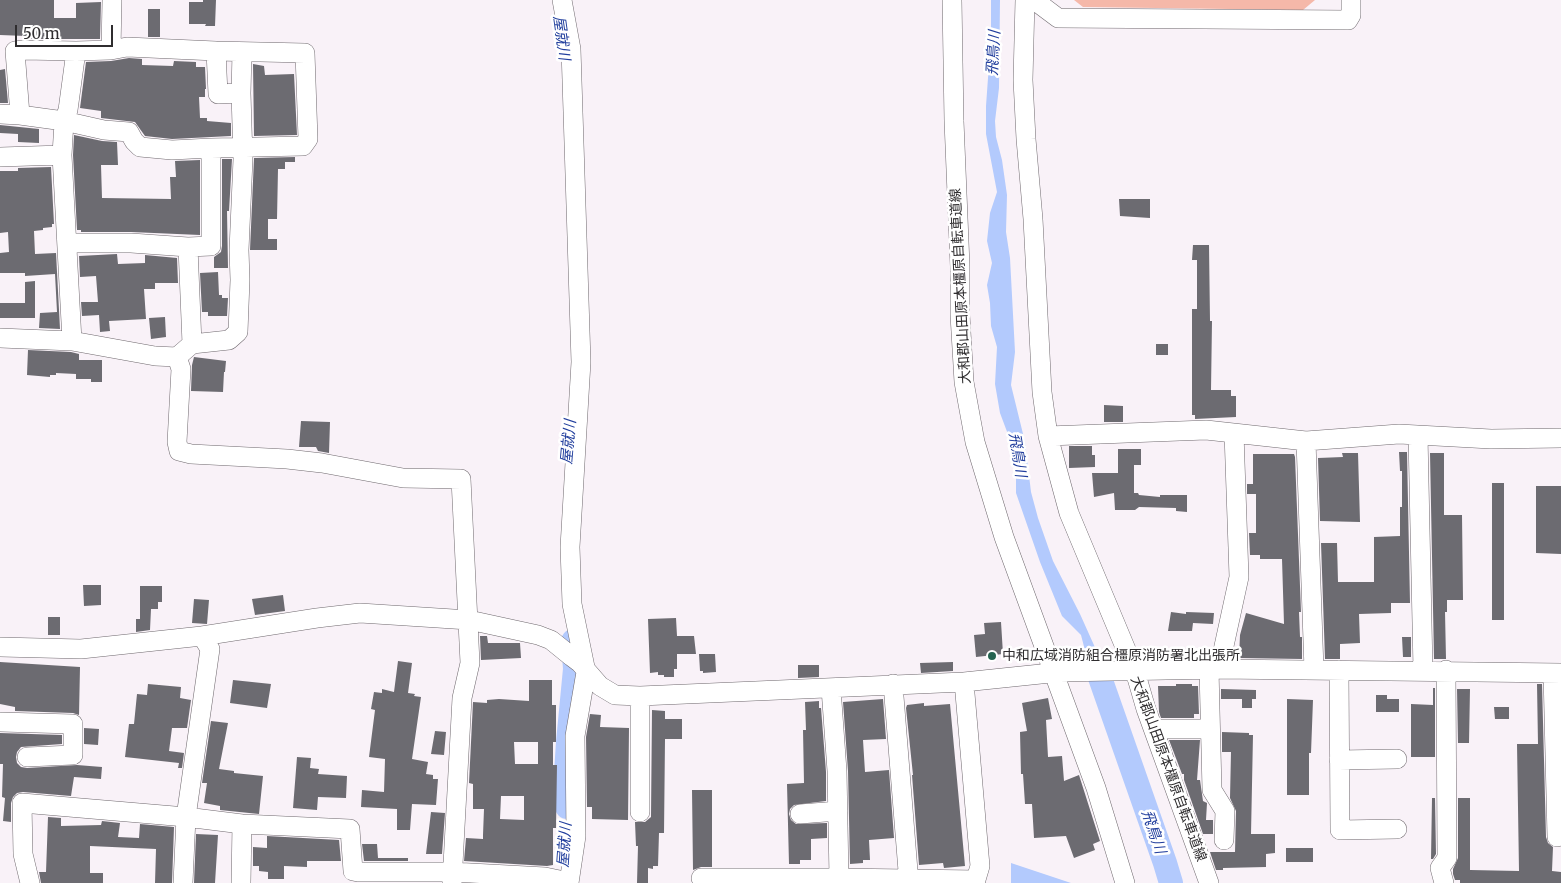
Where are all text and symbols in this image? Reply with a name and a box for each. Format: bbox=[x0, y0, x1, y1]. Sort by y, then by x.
water label: 屋就川 bbox=[549, 14, 573, 62]
scale bar bbox=[18, 15, 115, 47]
text: 50 m bbox=[23, 24, 60, 43]
water label: 飛鳥川 bbox=[984, 30, 1004, 76]
street label: 大和郡山田原本橿原自転車道線 bbox=[947, 188, 975, 384]
water label: 屋就川 bbox=[558, 419, 580, 465]
water label: 飛鳥川 bbox=[1005, 431, 1029, 479]
place label: 中和広域消防組合橿原消防署北出張所 bbox=[1002, 648, 1240, 664]
marker: 中和広域消防組合橿原消防署北出張所 bbox=[986, 650, 998, 662]
street label: 大和郡山田原本橿原自転車道線 bbox=[1127, 674, 1209, 864]
water label: 飛鳥川 bbox=[1137, 808, 1169, 856]
water label: 屋就川 bbox=[554, 822, 576, 868]

